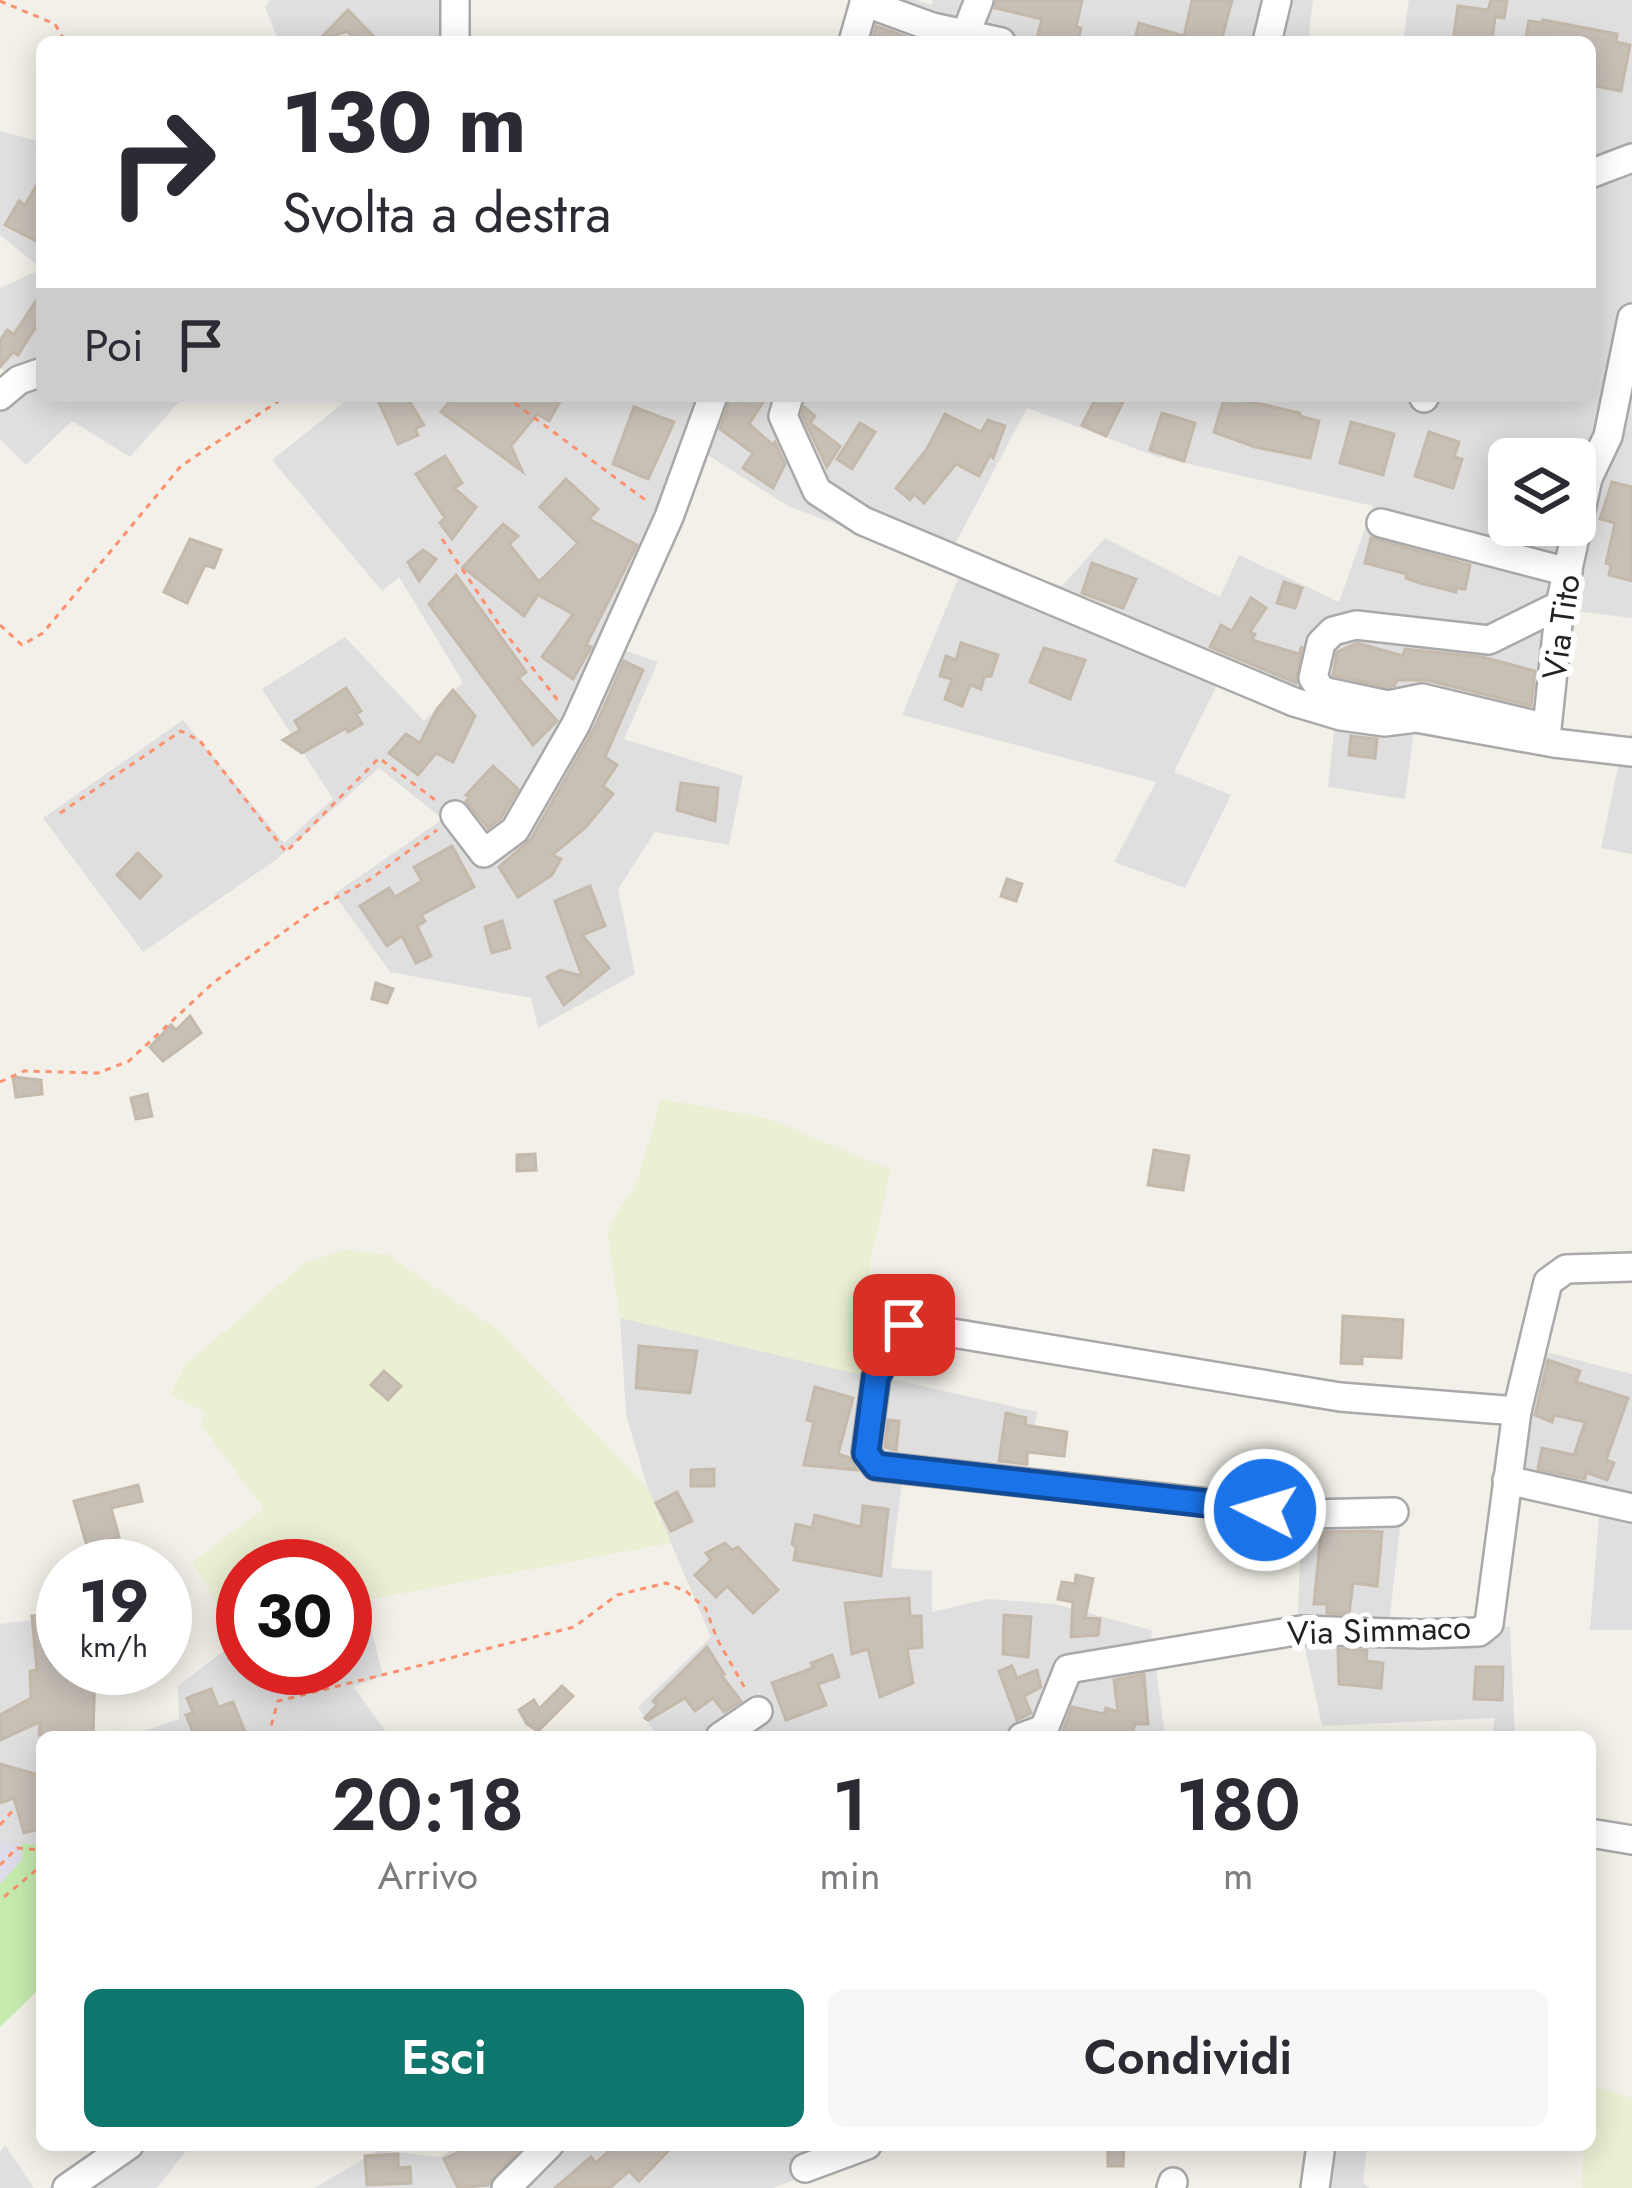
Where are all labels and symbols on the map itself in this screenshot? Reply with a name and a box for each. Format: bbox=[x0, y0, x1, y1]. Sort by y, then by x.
street label: Via Tito bbox=[1530, 571, 1592, 683]
pin bbox=[853, 1274, 955, 1376]
position arrow bbox=[1202, 1447, 1328, 1573]
speed limit sign: 30 bbox=[216, 1539, 372, 1695]
street label: Via Simmaco bbox=[1286, 1603, 1472, 1657]

